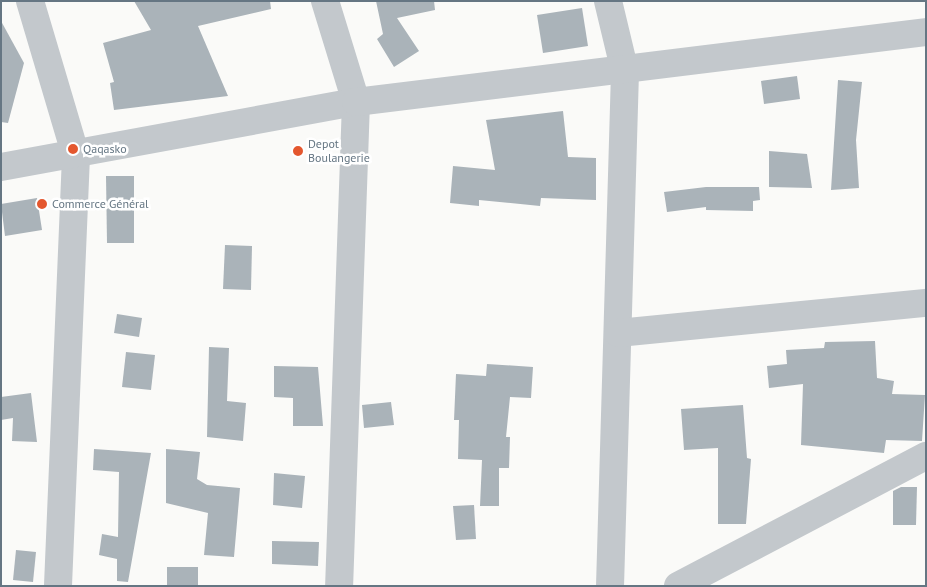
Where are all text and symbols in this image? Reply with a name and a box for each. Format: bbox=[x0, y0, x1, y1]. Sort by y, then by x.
place label: Depot Boulangerie bbox=[308, 137, 370, 165]
place label: Qaqasko bbox=[83, 142, 127, 156]
marker: Qaqasko bbox=[67, 143, 79, 155]
marker: Depot Boulangerie bbox=[292, 145, 304, 157]
place label: Commerce Général bbox=[52, 197, 149, 211]
marker: Commerce Général bbox=[36, 198, 48, 210]

